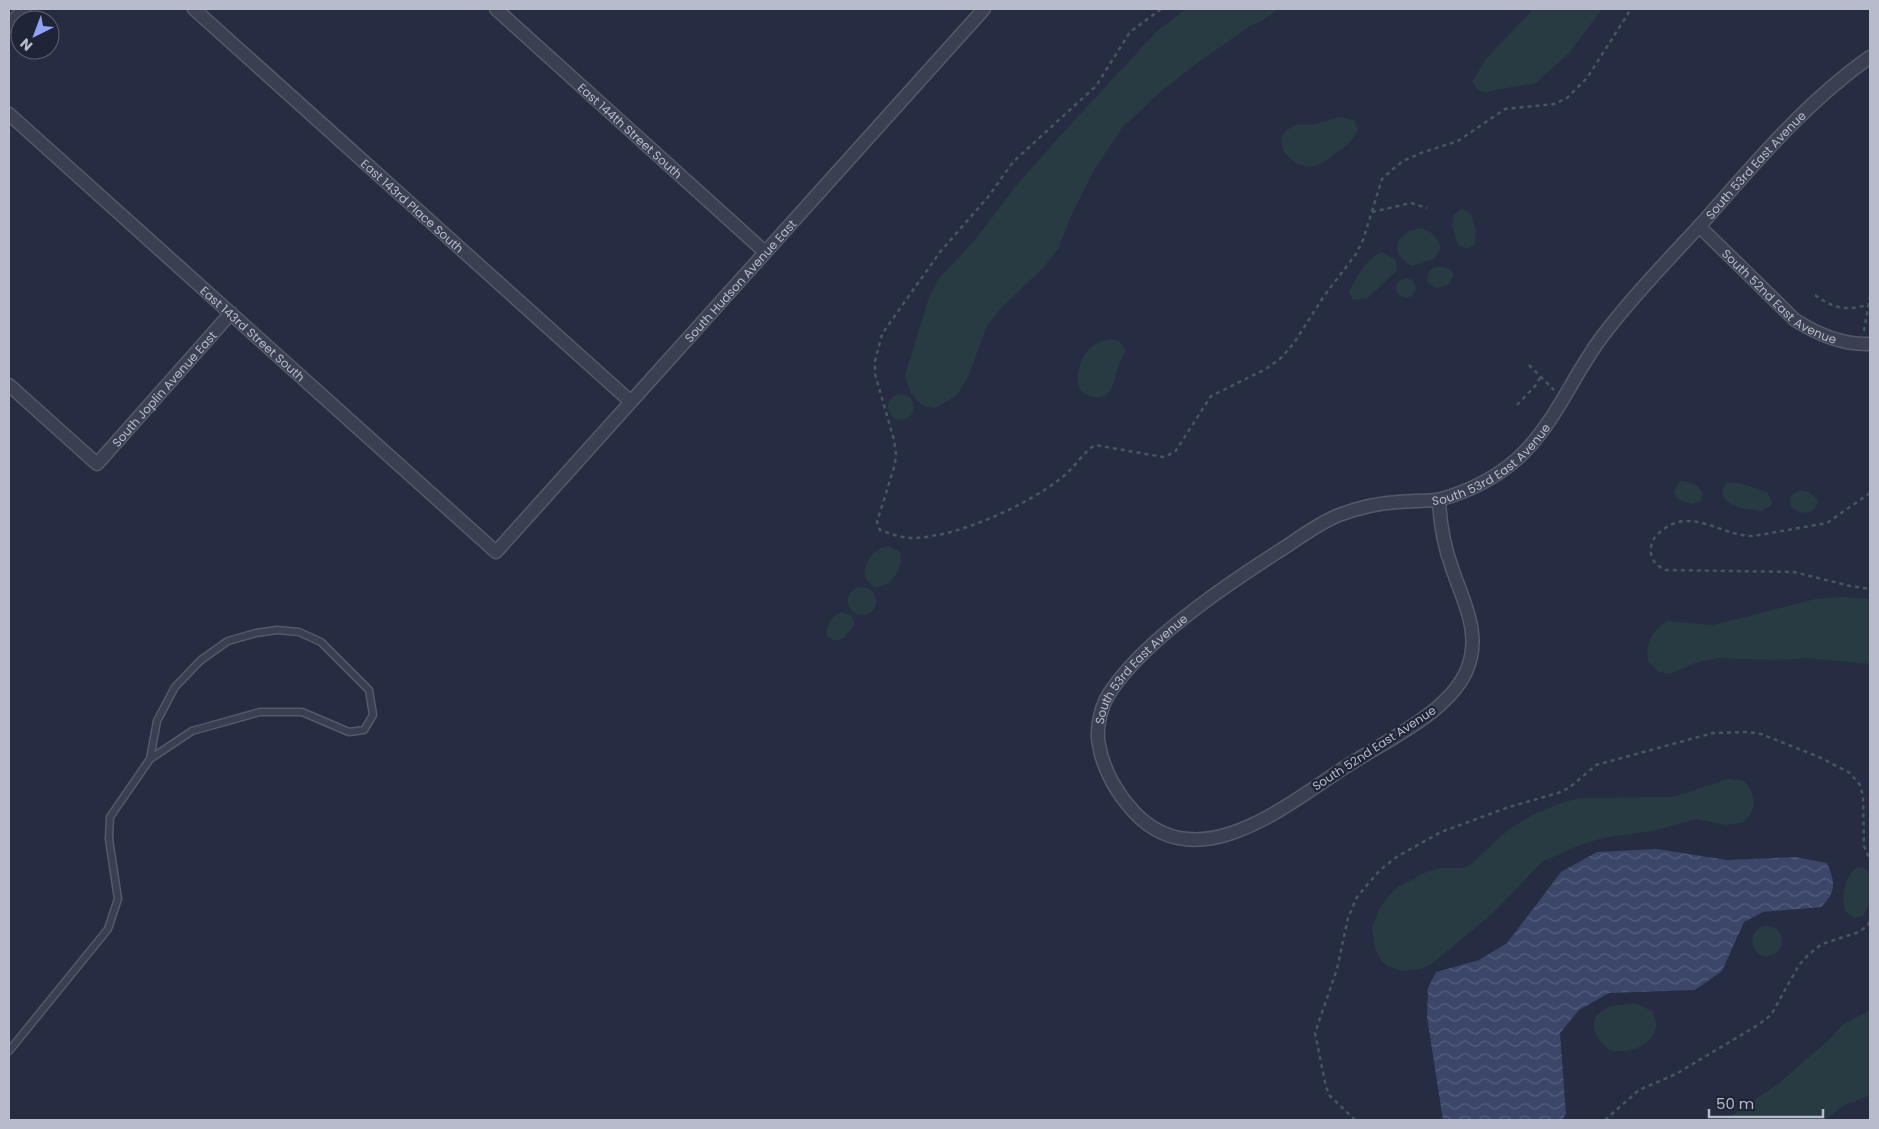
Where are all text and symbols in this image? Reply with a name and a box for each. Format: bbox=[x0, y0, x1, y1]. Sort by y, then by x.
north arrow bbox=[10, 10, 60, 60]
text: N bbox=[16, 34, 37, 56]
street label: East 144th Street South bbox=[574, 79, 686, 182]
street label: South 53rd East Avenue bbox=[1701, 107, 1809, 222]
street label: East 143rd Place South bbox=[358, 155, 468, 256]
street label: South Hudson Avenue East bbox=[680, 215, 800, 346]
street label: South 52nd East Avenue bbox=[1719, 245, 1839, 347]
street label: East 143rd Street South bbox=[197, 282, 309, 385]
street label: South Joplin Avenue East bbox=[108, 327, 220, 450]
street label: South 53rd East Avenue bbox=[1431, 420, 1554, 509]
street label: South 53rd East Avenue bbox=[1090, 610, 1191, 725]
street label: South 52nd East Avenue bbox=[1309, 702, 1439, 794]
scale bar bbox=[1709, 1086, 1823, 1118]
text: 50 m bbox=[1716, 1093, 1754, 1114]

